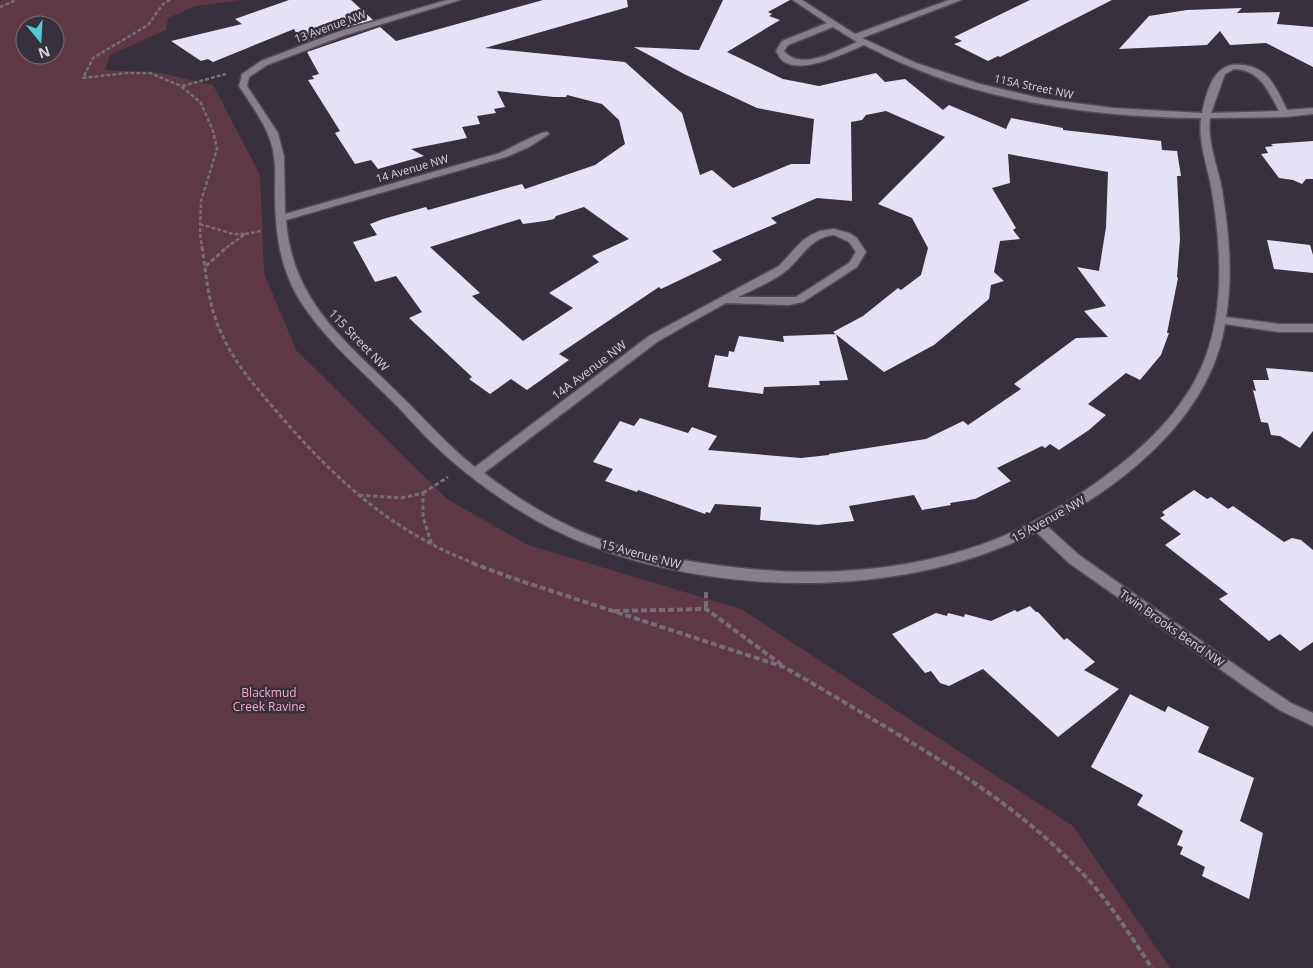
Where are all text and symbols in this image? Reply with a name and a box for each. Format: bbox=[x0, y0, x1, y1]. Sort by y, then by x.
street label: 13 Avenue NW bbox=[292, 6, 368, 46]
north arrow bbox=[15, 15, 65, 65]
text: N bbox=[36, 42, 53, 64]
street label: 115A Street NW bbox=[993, 70, 1075, 102]
street label: 14 Avenue NW bbox=[374, 150, 450, 186]
street label: 115 Street NW bbox=[325, 305, 393, 375]
street label: 14A Avenue NW bbox=[548, 336, 630, 404]
street label: 15 Avenue NW bbox=[1008, 492, 1088, 546]
street label: 15 Avenue NW bbox=[599, 535, 683, 573]
street label: Twin Brooks Bend NW bbox=[1116, 585, 1228, 671]
park label: Blackmud Creek Ravine bbox=[233, 684, 306, 715]

